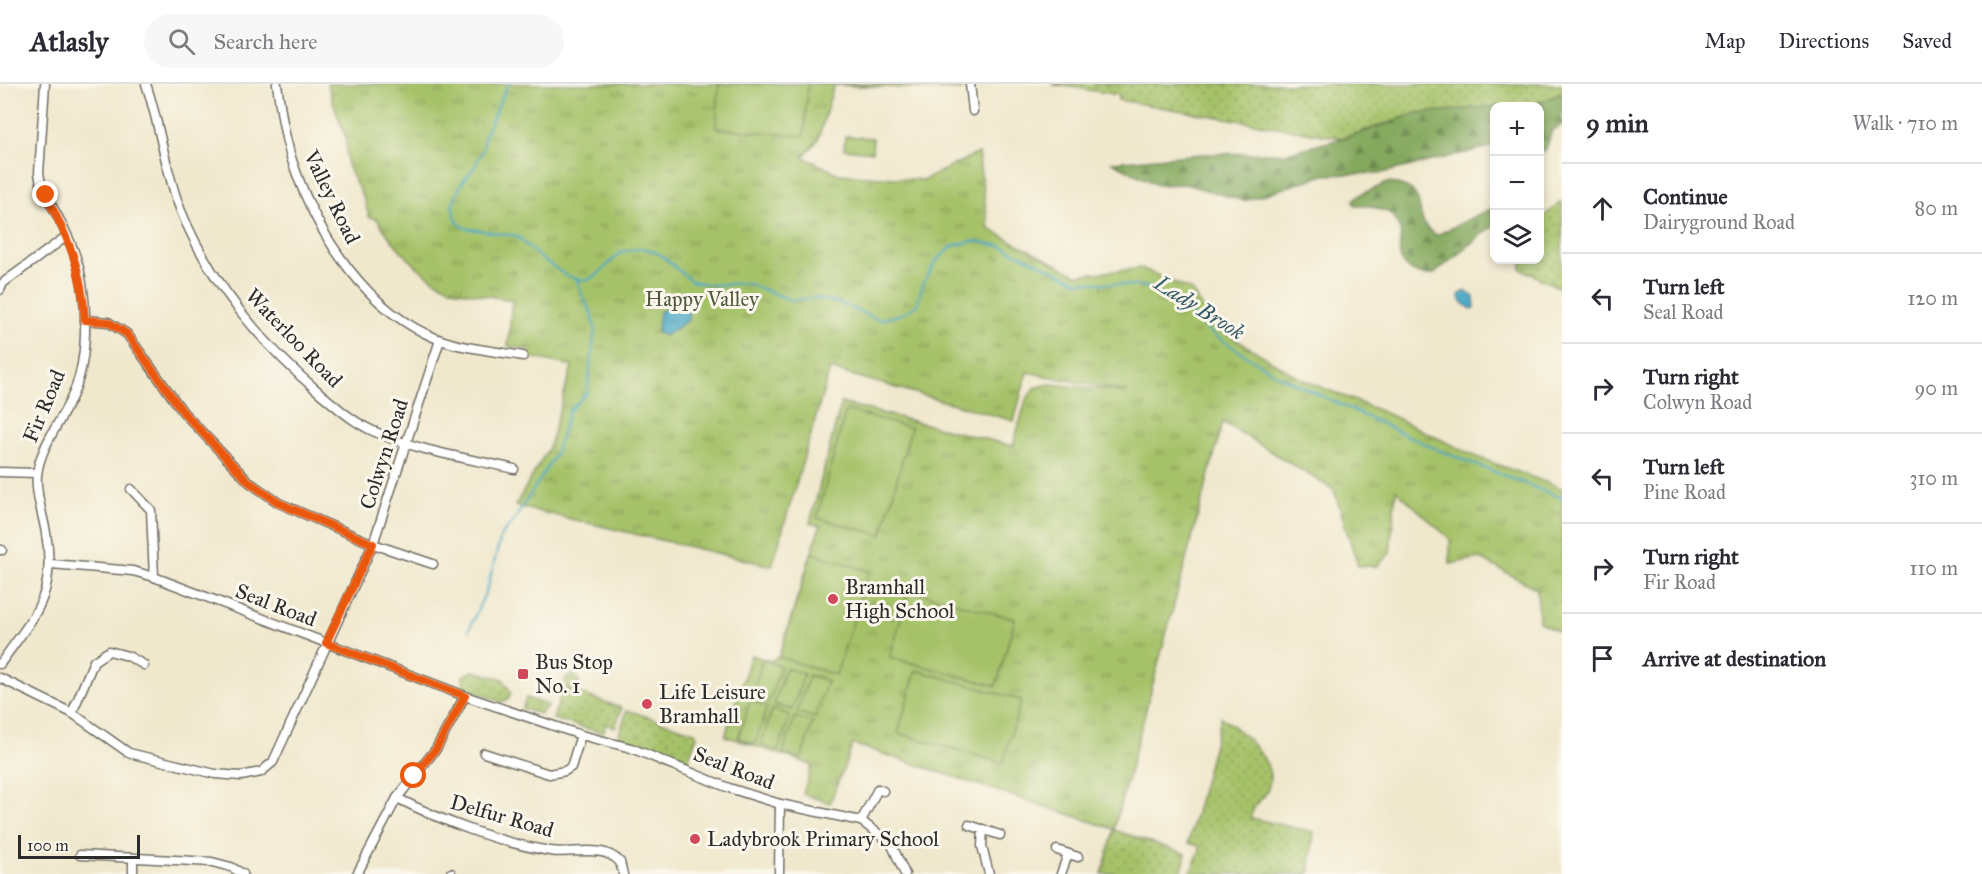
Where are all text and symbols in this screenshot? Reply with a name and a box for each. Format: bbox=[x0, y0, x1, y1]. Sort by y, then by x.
search box bbox=[144, 14, 564, 68]
text: Atlasly bbox=[30, 24, 108, 59]
icon: search bbox=[165, 25, 198, 58]
text: Search here bbox=[213, 28, 317, 55]
text: Map bbox=[1705, 28, 1746, 54]
text: Directions bbox=[1779, 28, 1869, 54]
text: Saved bbox=[1902, 28, 1952, 54]
map controls bbox=[1490, 102, 1544, 264]
button: + bbox=[1490, 102, 1544, 156]
text: 9 min bbox=[1586, 107, 1649, 139]
text: Walk · 710 m bbox=[1853, 111, 1958, 135]
street label: Valley Road bbox=[298, 145, 366, 248]
button: − bbox=[1490, 156, 1544, 210]
route end bbox=[32, 181, 58, 207]
text: Continue bbox=[1643, 183, 1728, 210]
icon: ahead bbox=[1586, 192, 1619, 225]
text: 80 m bbox=[1915, 196, 1958, 220]
button: layers bbox=[1490, 210, 1544, 264]
text: Dairyground Road bbox=[1643, 210, 1795, 234]
water label: Lady Brook bbox=[1149, 269, 1250, 346]
text: Turn left bbox=[1643, 273, 1725, 300]
icon: left bbox=[1586, 282, 1619, 315]
street label: Waterloo Road bbox=[240, 283, 348, 393]
park label: Happy Valley bbox=[645, 286, 760, 312]
text: 120 m bbox=[1907, 286, 1958, 310]
text: Seal Road bbox=[1643, 300, 1724, 324]
text: Turn right bbox=[1643, 363, 1739, 390]
street label: Fir Road bbox=[17, 365, 71, 446]
icon: right bbox=[1586, 372, 1619, 405]
text: 90 m bbox=[1915, 376, 1958, 400]
text: Colwyn Road bbox=[1643, 390, 1752, 414]
street label: Colwyn Road bbox=[354, 395, 414, 513]
text: Turn left bbox=[1643, 453, 1725, 480]
icon: left bbox=[1586, 462, 1619, 495]
text: 310 m bbox=[1909, 466, 1958, 490]
text: Pine Road bbox=[1643, 480, 1726, 504]
text: Turn right bbox=[1643, 543, 1739, 570]
icon: right bbox=[1586, 552, 1619, 585]
text: 110 m bbox=[1910, 556, 1958, 580]
text: Fir Road bbox=[1643, 570, 1716, 594]
place label: Bramhall High School bbox=[845, 574, 955, 624]
street label: Seal Road bbox=[232, 578, 321, 632]
marker: Bramhall High School bbox=[826, 592, 840, 606]
icon: arrive bbox=[1586, 642, 1619, 675]
text: Arrive at destination bbox=[1643, 645, 1826, 672]
place label: Bus Stop No. 1 bbox=[535, 649, 613, 699]
marker: Bus Stop No. 1 bbox=[516, 667, 530, 681]
place label: Life Leisure Bramhall bbox=[659, 679, 766, 729]
marker: Life Leisure Bramhall bbox=[640, 697, 654, 711]
street label: Seal Road bbox=[690, 741, 779, 795]
route start bbox=[400, 762, 426, 788]
street label: Delfur Road bbox=[447, 789, 557, 843]
place label: Ladybrook Primary School bbox=[707, 826, 939, 852]
scale bar bbox=[18, 832, 140, 860]
marker: Ladybrook Primary School bbox=[688, 832, 702, 846]
text: 100 m bbox=[27, 836, 69, 855]

